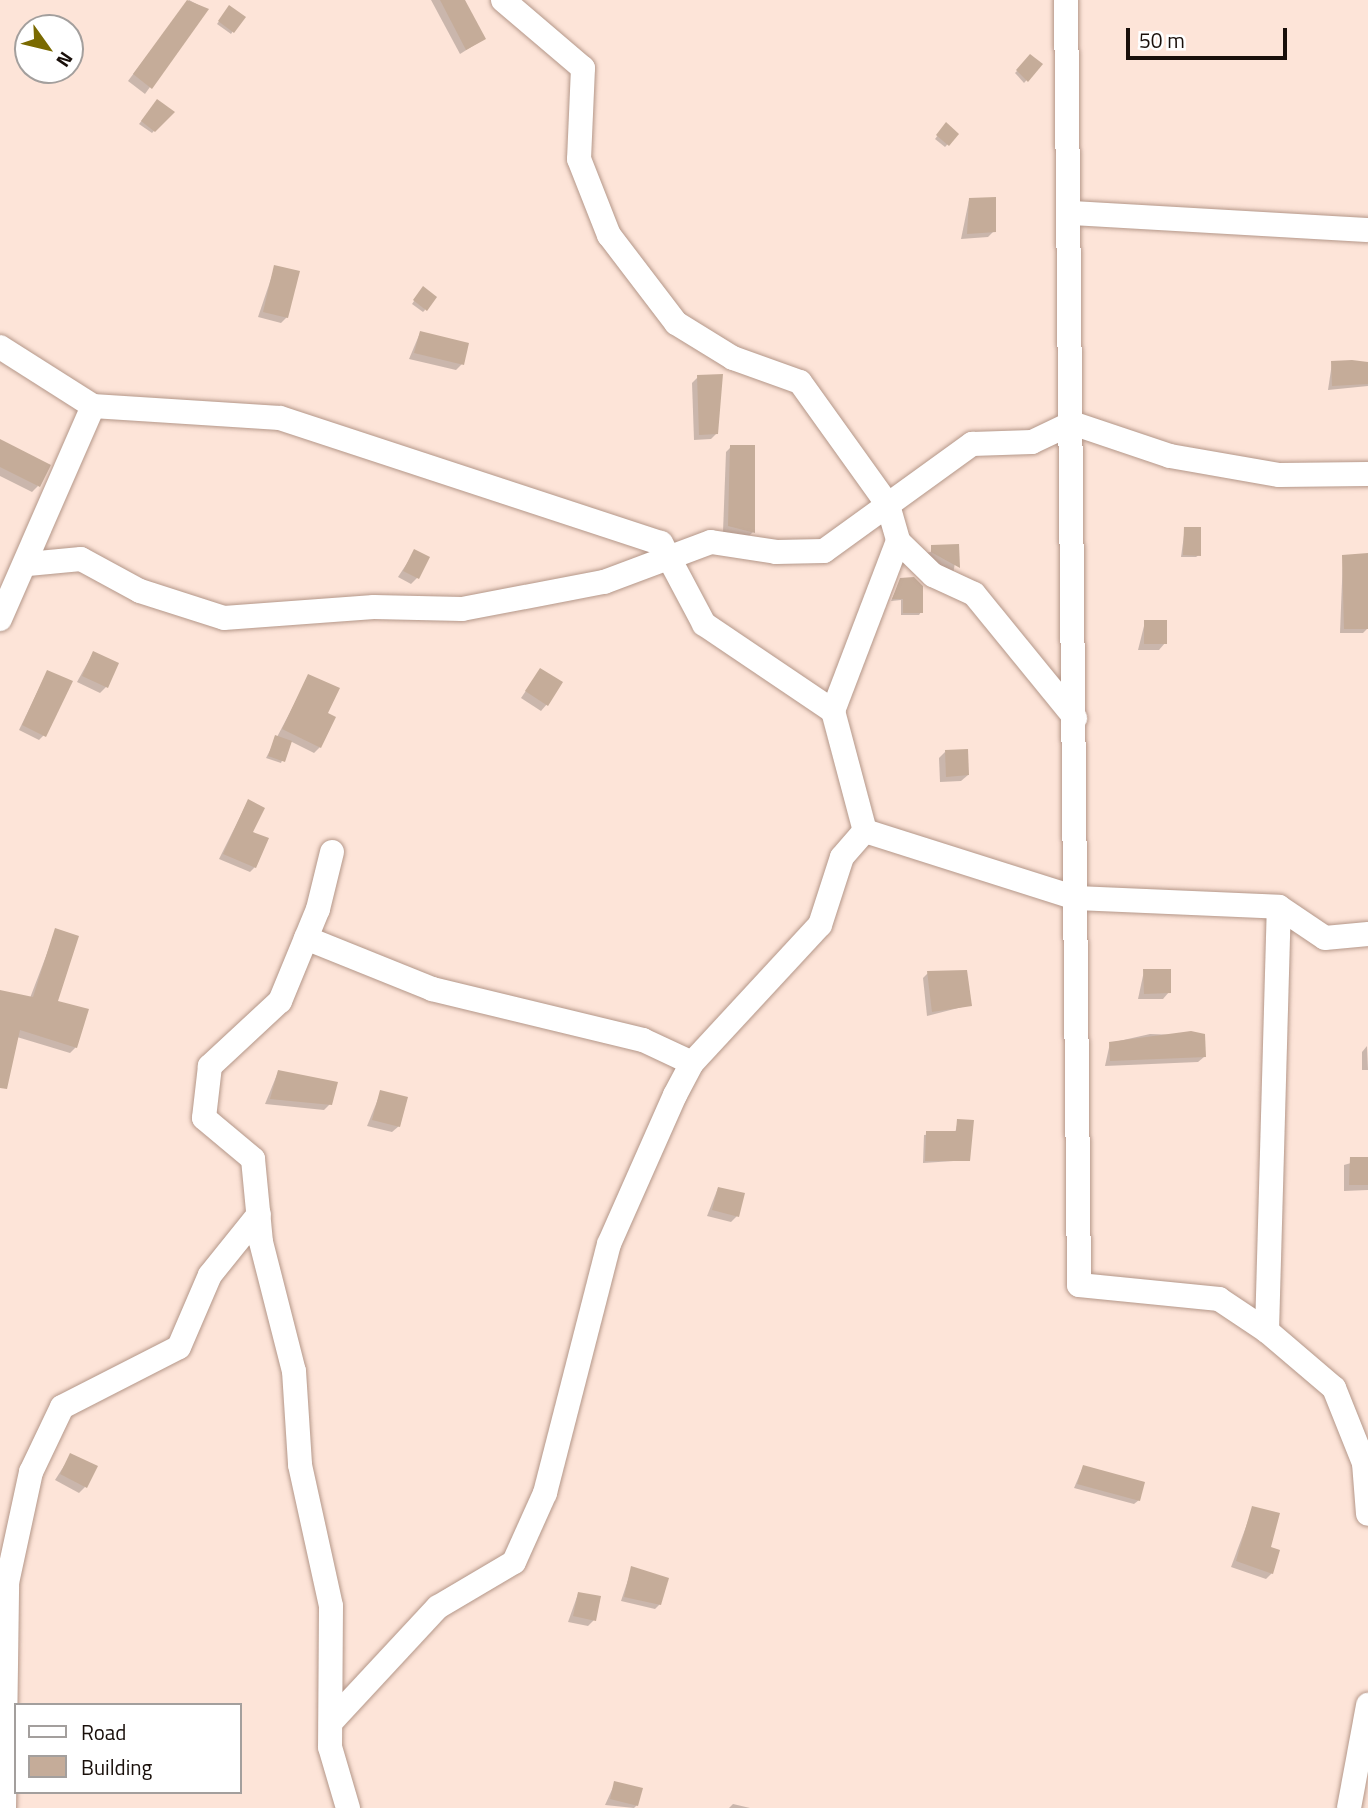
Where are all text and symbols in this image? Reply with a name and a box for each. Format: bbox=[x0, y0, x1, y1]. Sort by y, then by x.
north arrow bbox=[14, 14, 84, 84]
scale bar bbox=[1130, 14, 1291, 58]
text: 50 m bbox=[1139, 24, 1185, 56]
text: N bbox=[49, 46, 81, 73]
legend bbox=[14, 1703, 242, 1794]
text: Road bbox=[81, 1716, 126, 1748]
text: Building bbox=[81, 1751, 152, 1783]

